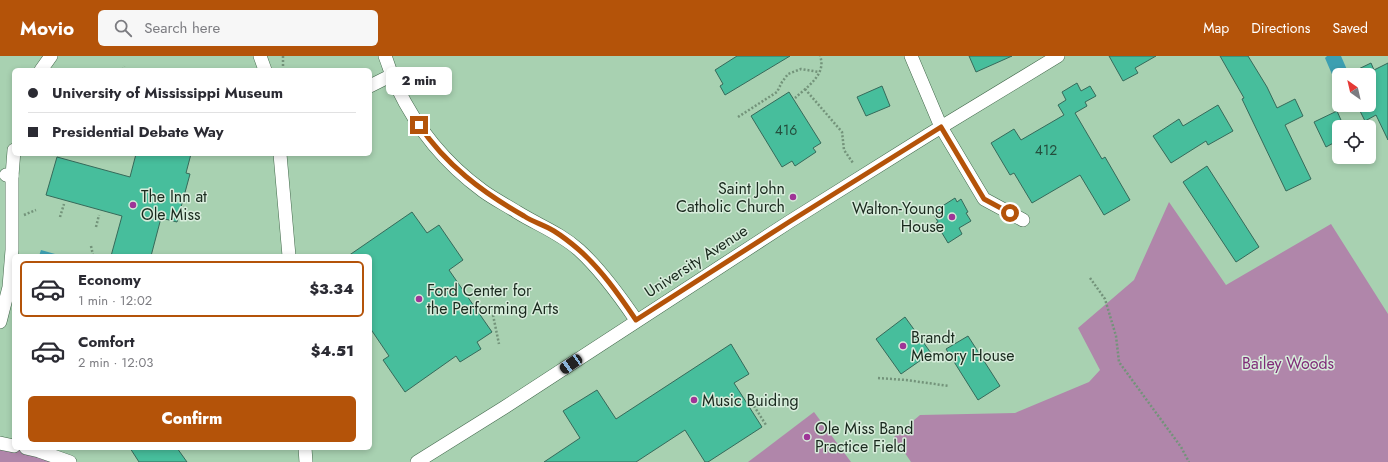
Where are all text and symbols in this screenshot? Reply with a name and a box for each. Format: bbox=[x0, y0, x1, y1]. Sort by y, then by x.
search box bbox=[98, 10, 378, 46]
text: Movio bbox=[20, 15, 74, 42]
icon: search bbox=[112, 17, 134, 39]
text: Search here bbox=[144, 17, 220, 39]
text: Map bbox=[1203, 18, 1229, 38]
text: Directions bbox=[1251, 18, 1311, 38]
text: Saved bbox=[1333, 18, 1368, 38]
callout: 2 min bbox=[386, 67, 452, 95]
north arrow bbox=[1332, 68, 1376, 112]
map controls bbox=[1332, 68, 1376, 164]
text: 2 min bbox=[402, 71, 436, 90]
text: University of Mississippi Museum bbox=[52, 82, 283, 104]
route end bbox=[410, 116, 428, 134]
house number: 416 bbox=[775, 120, 797, 140]
button: locate bbox=[1332, 120, 1376, 164]
text: Presidential Debate Way bbox=[52, 121, 224, 143]
house number: 412 bbox=[1035, 140, 1057, 160]
place label: Saint John Catholic Church bbox=[676, 177, 785, 218]
place label: The Inn at Ole Miss bbox=[141, 185, 207, 226]
marker: Saint John Catholic Church bbox=[788, 192, 798, 202]
place label: Walton-Young House bbox=[852, 197, 944, 238]
marker: The Inn at Ole Miss bbox=[128, 200, 138, 210]
route start bbox=[1001, 204, 1019, 222]
marker: Walton-Young House bbox=[947, 212, 957, 222]
street label: University Avenue bbox=[640, 219, 752, 303]
text: Economy bbox=[78, 269, 141, 291]
icon: car bbox=[30, 271, 66, 307]
text: $3.34 bbox=[310, 278, 354, 300]
place label: Ford Center for the Performing Arts bbox=[427, 279, 558, 320]
text: 1 min · 12:02 bbox=[78, 291, 152, 310]
marker: Ford Center for the Performing Arts bbox=[414, 294, 424, 304]
place label: Brandt Memory House bbox=[911, 326, 1015, 367]
text: Comfort bbox=[78, 331, 135, 353]
icon: car bbox=[30, 333, 66, 369]
text: $4.51 bbox=[311, 340, 354, 362]
marker: Brandt Memory House bbox=[898, 341, 908, 351]
car bbox=[558, 352, 584, 376]
park label: Bailey Woods bbox=[1242, 352, 1334, 375]
text: 2 min · 12:03 bbox=[78, 353, 153, 372]
place label: Music Buiding bbox=[702, 389, 799, 412]
marker: Music Buiding bbox=[689, 395, 699, 405]
button: Confirm bbox=[28, 396, 356, 442]
place label: Ole Miss Band Practice Field bbox=[815, 417, 913, 458]
marker: Ole Miss Band Practice Field bbox=[802, 432, 812, 442]

